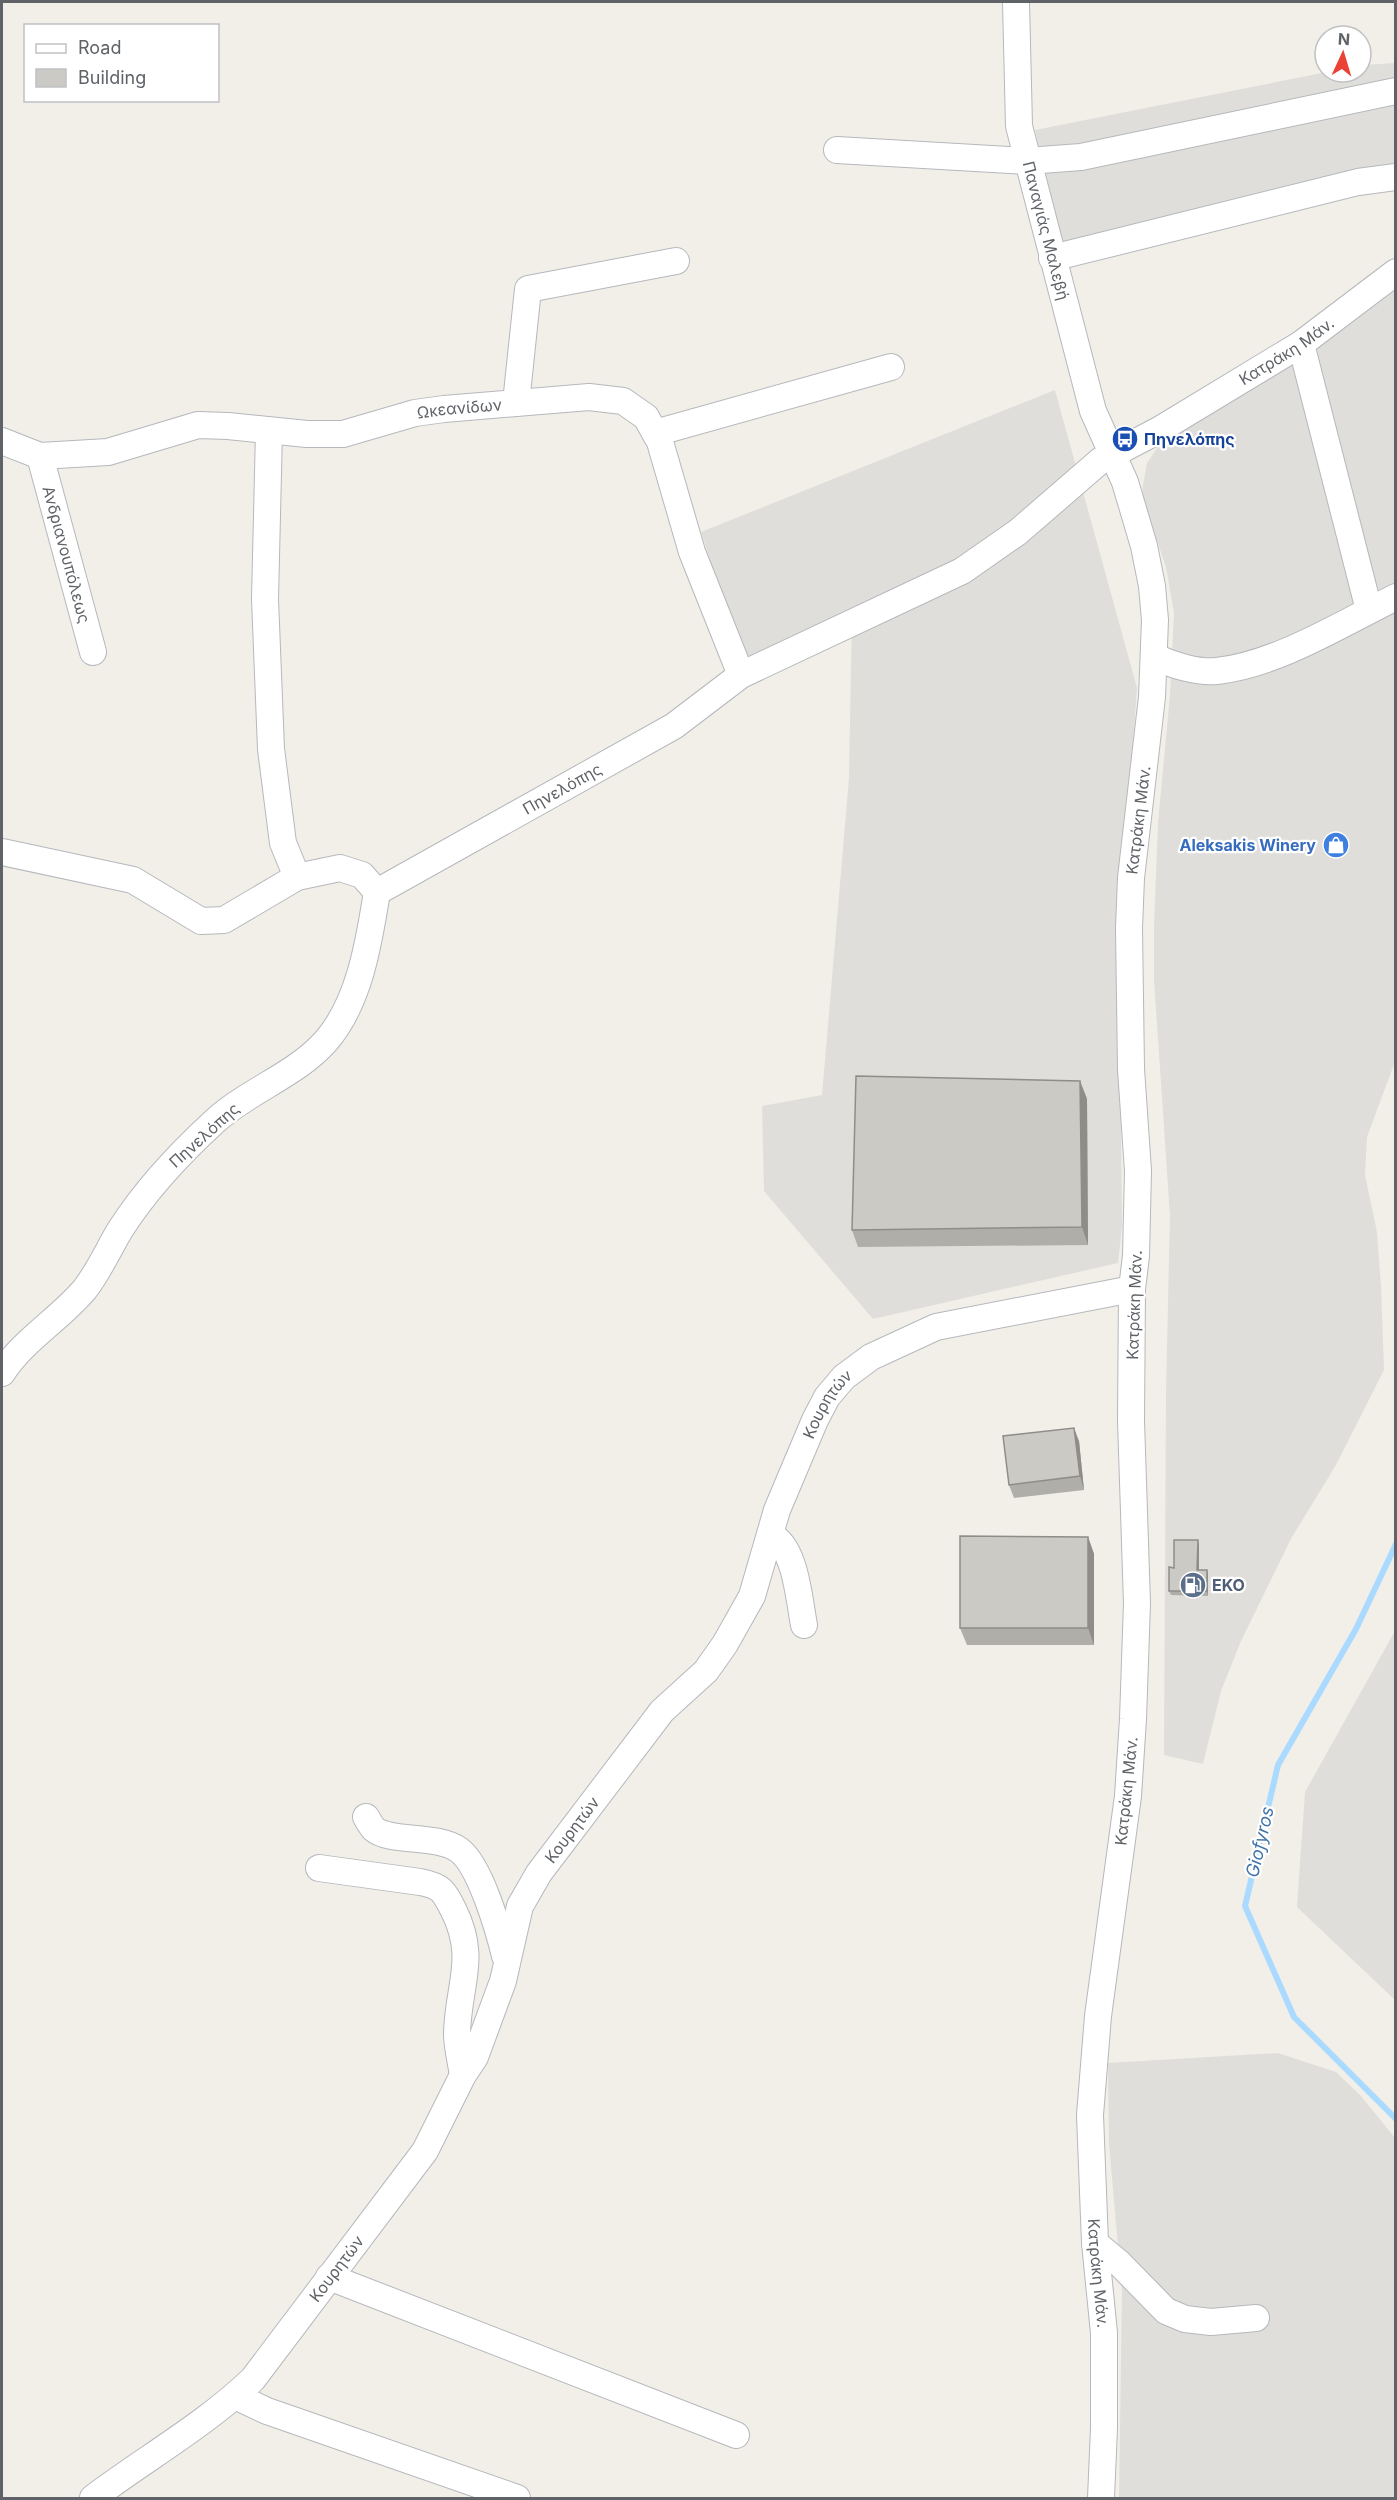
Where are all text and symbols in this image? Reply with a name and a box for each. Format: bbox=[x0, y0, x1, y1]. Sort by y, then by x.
legend bbox=[24, 24, 219, 102]
north arrow bbox=[1313, 24, 1373, 84]
text: N bbox=[1337, 29, 1351, 49]
text: Road bbox=[78, 37, 121, 58]
text: Building bbox=[78, 67, 146, 88]
street label: Παναγιάς Μαλεβή bbox=[1019, 159, 1074, 302]
street label: Κατράκη Μάν. bbox=[1235, 313, 1338, 389]
street label: Ωκεανίδων bbox=[416, 394, 503, 423]
bus stop icon: Πηνελόπης bbox=[1110, 424, 1140, 454]
place label: Πηνελόπης bbox=[1144, 429, 1235, 449]
street label: Ανδριανουπόλεως bbox=[38, 483, 95, 625]
street label: Πηνελόπης bbox=[519, 759, 605, 819]
street label: Κατράκη Μάν. bbox=[1121, 764, 1155, 876]
shop icon: Aleksakis Winery bbox=[1321, 830, 1351, 860]
place label: Aleksakis Winery bbox=[1179, 835, 1316, 855]
street label: Πηνελόπης bbox=[165, 1098, 243, 1172]
street label: Κατράκη Μάν. bbox=[1122, 1250, 1146, 1360]
street label: Κουρητών bbox=[798, 1365, 856, 1441]
fuel station icon: EKO bbox=[1178, 1570, 1208, 1600]
place label: EKO bbox=[1212, 1575, 1245, 1595]
street label: Κατράκη Μάν. bbox=[1110, 1735, 1142, 1847]
street label: Κουρητών bbox=[540, 1793, 603, 1867]
water label: Giofyros bbox=[1241, 1804, 1278, 1879]
street label: Κατράκη Μάν. bbox=[1084, 2218, 1113, 2329]
street label: Κουρητών bbox=[305, 2231, 368, 2306]

